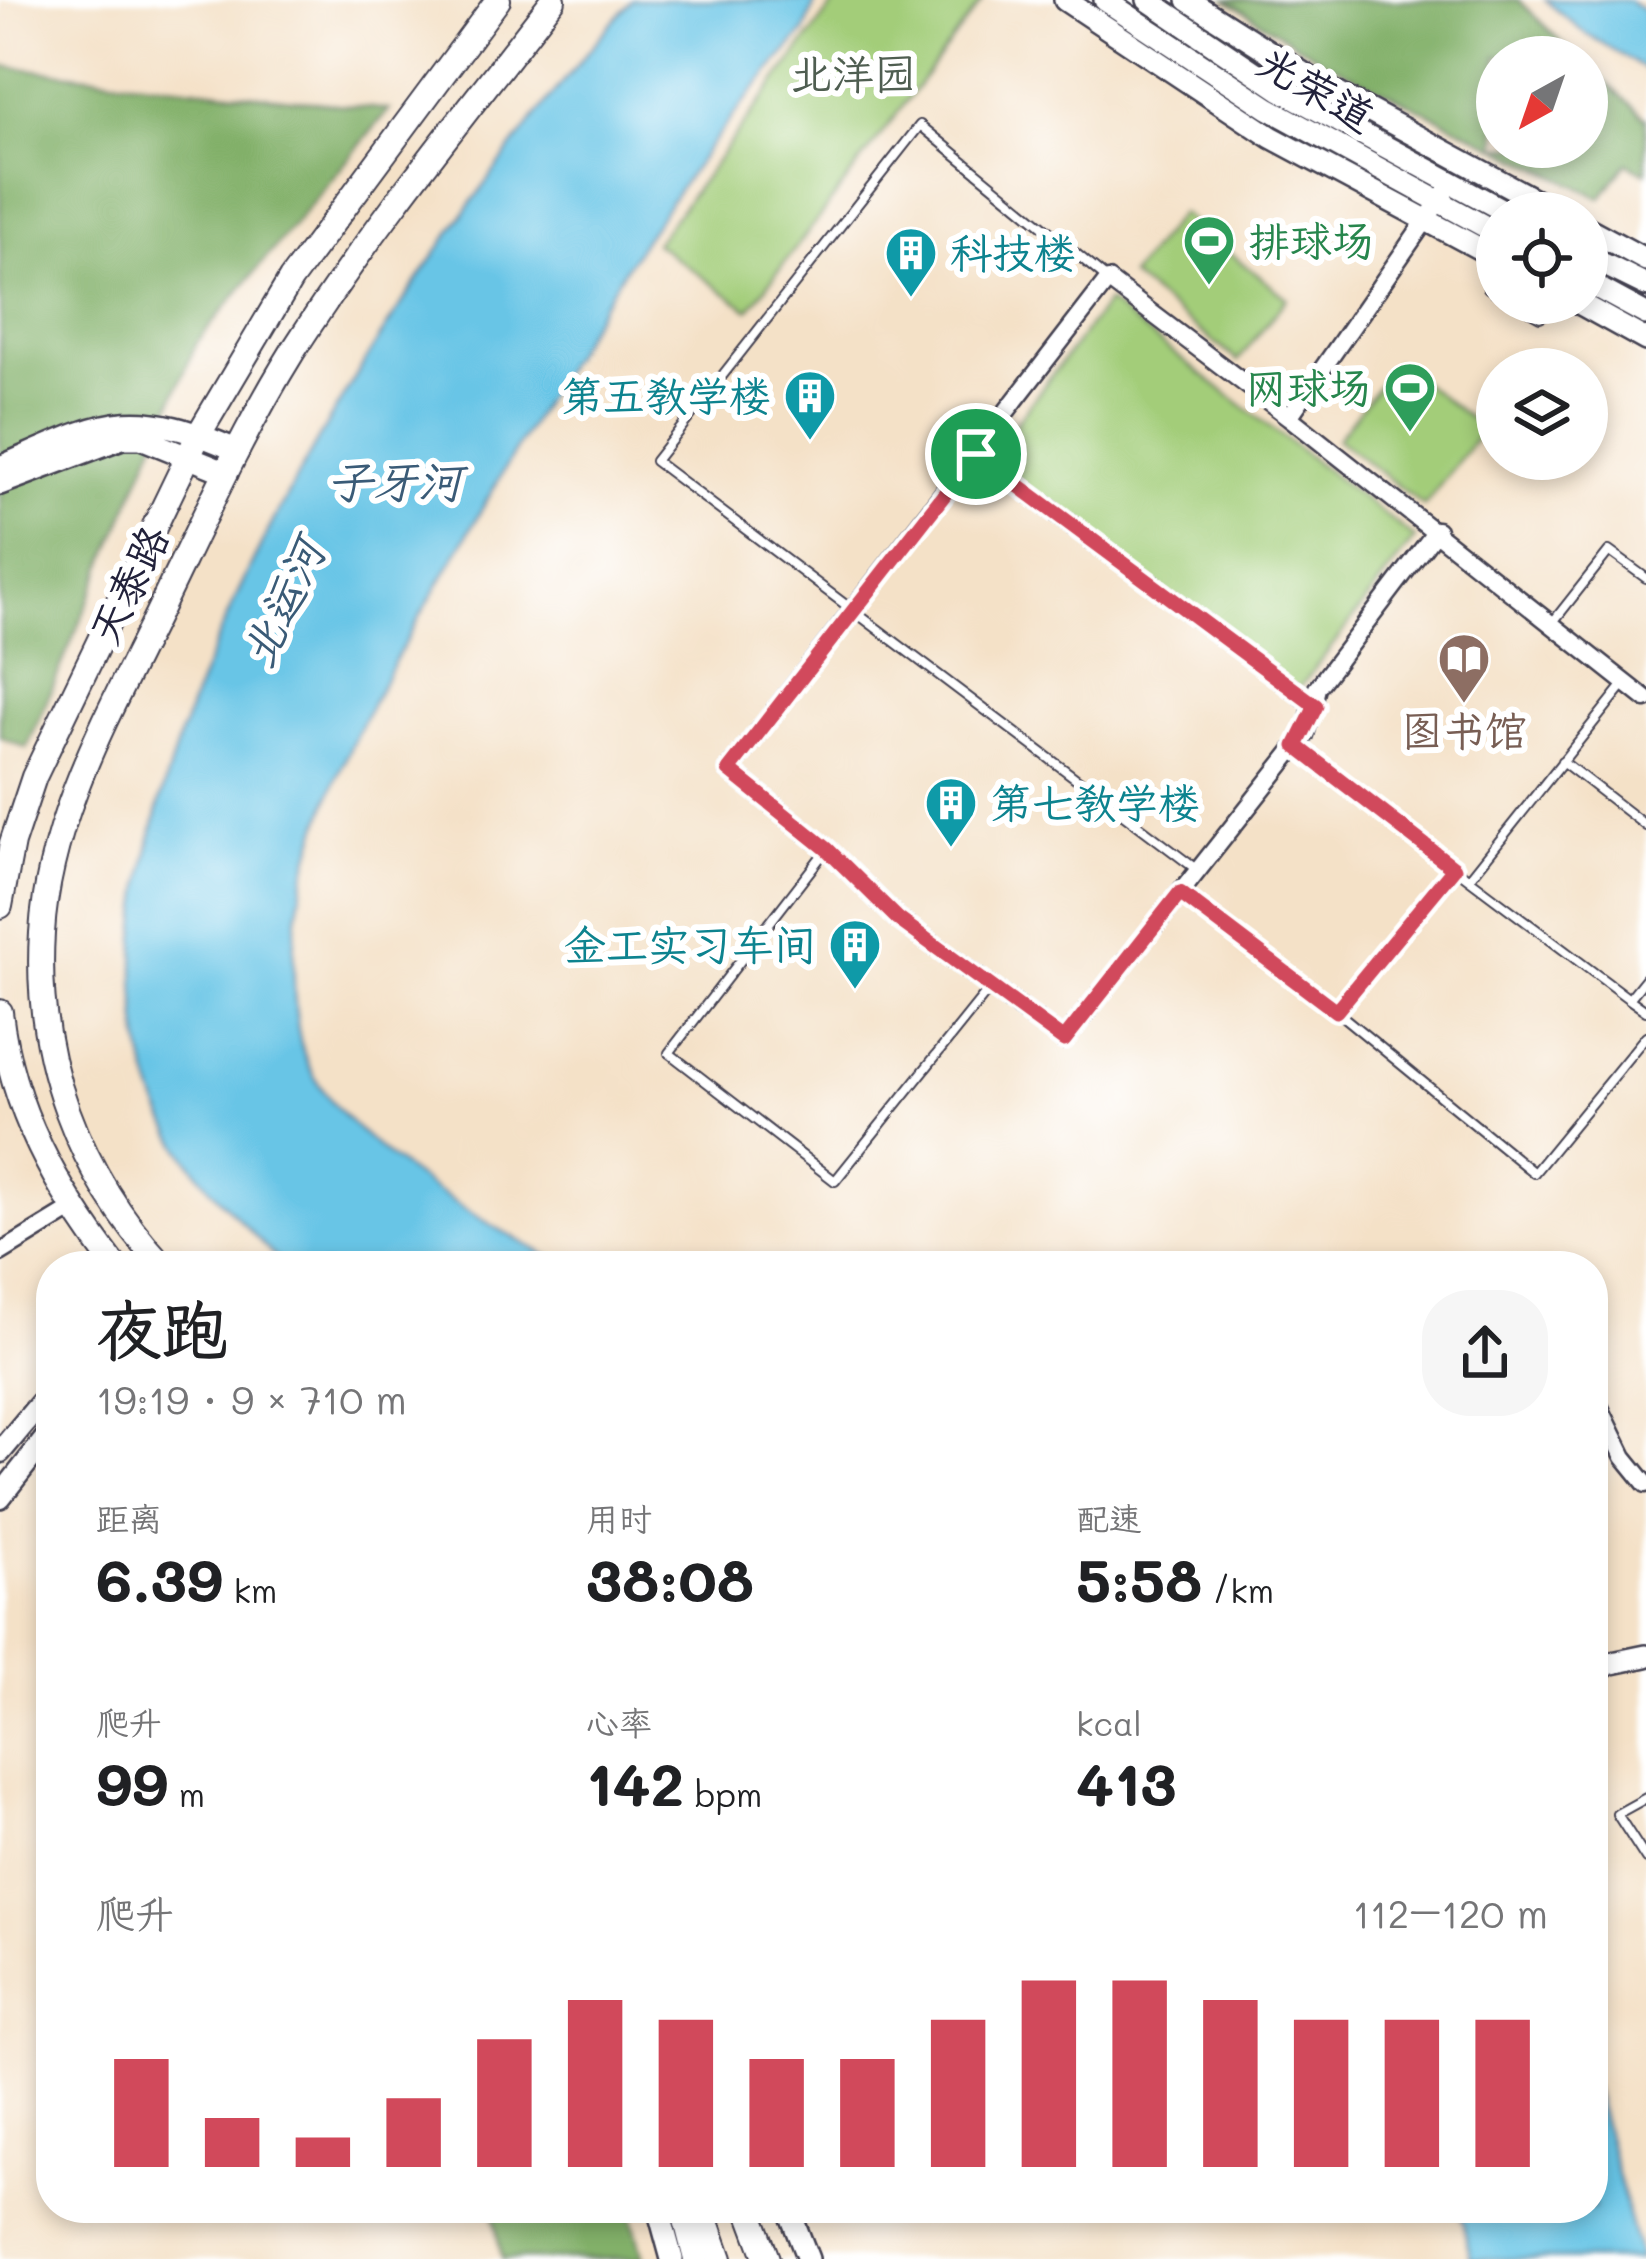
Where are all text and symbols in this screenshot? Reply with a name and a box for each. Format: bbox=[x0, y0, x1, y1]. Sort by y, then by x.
street label: 光荣道 bbox=[1248, 32, 1385, 143]
north arrow bbox=[1476, 36, 1608, 168]
map controls bbox=[1476, 36, 1608, 480]
park label: 北洋园 bbox=[790, 45, 916, 100]
button: locate bbox=[1476, 192, 1608, 324]
place label: 排球场 bbox=[1248, 212, 1374, 267]
sports icon: 排球场 bbox=[1181, 213, 1237, 287]
place label: 科技楼 bbox=[950, 224, 1076, 279]
building icon: 科技楼 bbox=[883, 225, 939, 299]
button: layers bbox=[1476, 348, 1608, 480]
place label: 网球场 bbox=[1245, 359, 1371, 414]
sports icon: 网球场 bbox=[1382, 360, 1438, 434]
place label: 第五教学楼 bbox=[561, 367, 771, 422]
building icon: 第五教学楼 bbox=[782, 368, 838, 442]
pin bbox=[925, 403, 1027, 505]
icon: arrive bbox=[943, 421, 1009, 487]
water label: 子牙河 bbox=[327, 451, 469, 509]
street label: 天泰路 bbox=[75, 516, 180, 653]
water label: 北运河 bbox=[226, 522, 339, 676]
library icon: 图书馆 bbox=[1436, 631, 1492, 705]
place label: 图书馆 bbox=[1401, 702, 1527, 757]
place label: 第七教学楼 bbox=[990, 774, 1200, 829]
building icon: 第七教学楼 bbox=[923, 775, 979, 849]
place label: 金工实习车间 bbox=[564, 916, 816, 971]
building icon: 金工实习车间 bbox=[827, 917, 883, 991]
text: 夜跑 bbox=[96, 1285, 228, 1371]
button: share bbox=[1422, 1290, 1548, 1416]
text: 19:19 · 9 × 710 m bbox=[96, 1373, 407, 1424]
text: 距离 bbox=[96, 1496, 162, 1539]
text: 用时 bbox=[586, 1496, 652, 1539]
text: 配速 bbox=[1076, 1496, 1142, 1539]
text: 6.39 bbox=[96, 1540, 223, 1618]
text: 38:08 bbox=[586, 1540, 754, 1618]
text: 5:58 bbox=[1076, 1540, 1202, 1618]
text: km bbox=[223, 1568, 277, 1611]
text: /km bbox=[1202, 1568, 1274, 1611]
text: 爬升 bbox=[96, 1700, 162, 1743]
text: 心率 bbox=[586, 1700, 652, 1743]
text: kcal bbox=[1076, 1701, 1142, 1744]
text: 99 bbox=[96, 1744, 168, 1822]
text: 142 bbox=[586, 1744, 684, 1822]
text: 413 bbox=[1076, 1744, 1177, 1822]
text: m bbox=[168, 1772, 205, 1815]
text: bpm bbox=[684, 1772, 762, 1815]
text: 爬升 bbox=[96, 1887, 174, 1938]
text: 112–120 m bbox=[1353, 1887, 1548, 1938]

